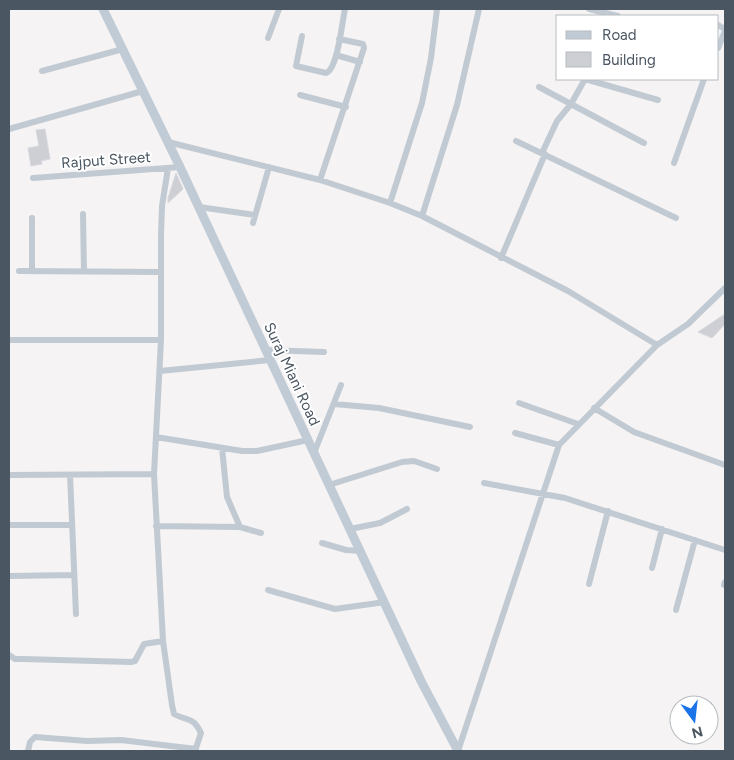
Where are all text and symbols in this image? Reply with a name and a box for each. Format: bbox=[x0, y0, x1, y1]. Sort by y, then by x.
legend bbox=[556, 15, 719, 80]
text: Road bbox=[602, 26, 637, 44]
text: Building bbox=[602, 51, 656, 69]
street label: Rajput Street bbox=[61, 148, 152, 172]
street label: Suraj Miani Road bbox=[260, 319, 324, 429]
north arrow bbox=[669, 695, 719, 745]
text: N bbox=[690, 722, 705, 742]

